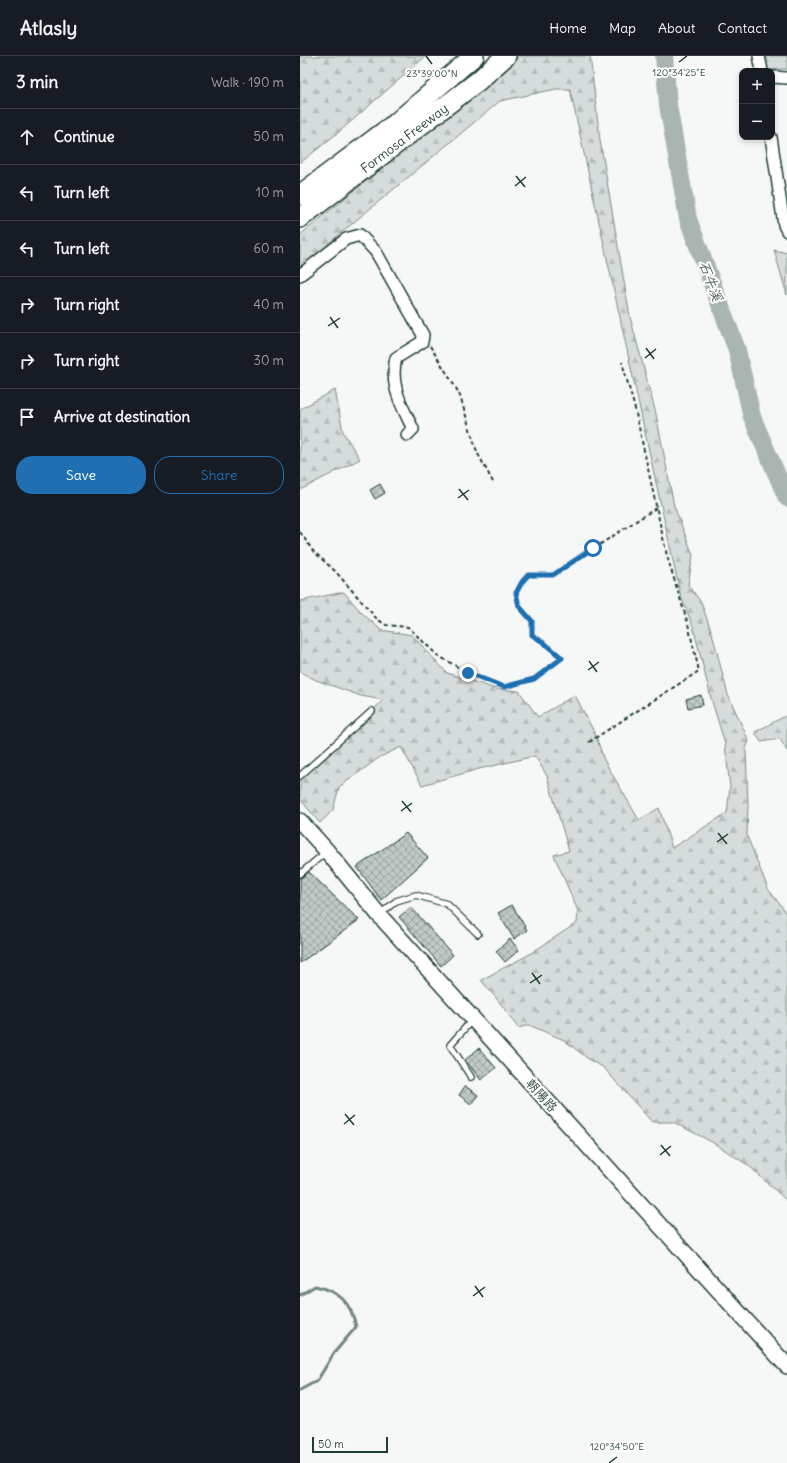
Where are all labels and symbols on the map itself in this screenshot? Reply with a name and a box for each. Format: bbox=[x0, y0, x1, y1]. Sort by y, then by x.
text: 120°34'25"E bbox=[652, 66, 706, 79]
text: 23°39'00"N bbox=[406, 67, 458, 80]
street label: Formosa Freeway bbox=[357, 100, 451, 177]
water label: 石牛溪 bbox=[695, 258, 727, 305]
route start bbox=[584, 539, 602, 557]
route end bbox=[459, 664, 477, 682]
street label: 朝陽路 bbox=[522, 1075, 561, 1116]
scale bar bbox=[312, 1435, 388, 1454]
text: 120°34'50"E bbox=[590, 1440, 644, 1453]

